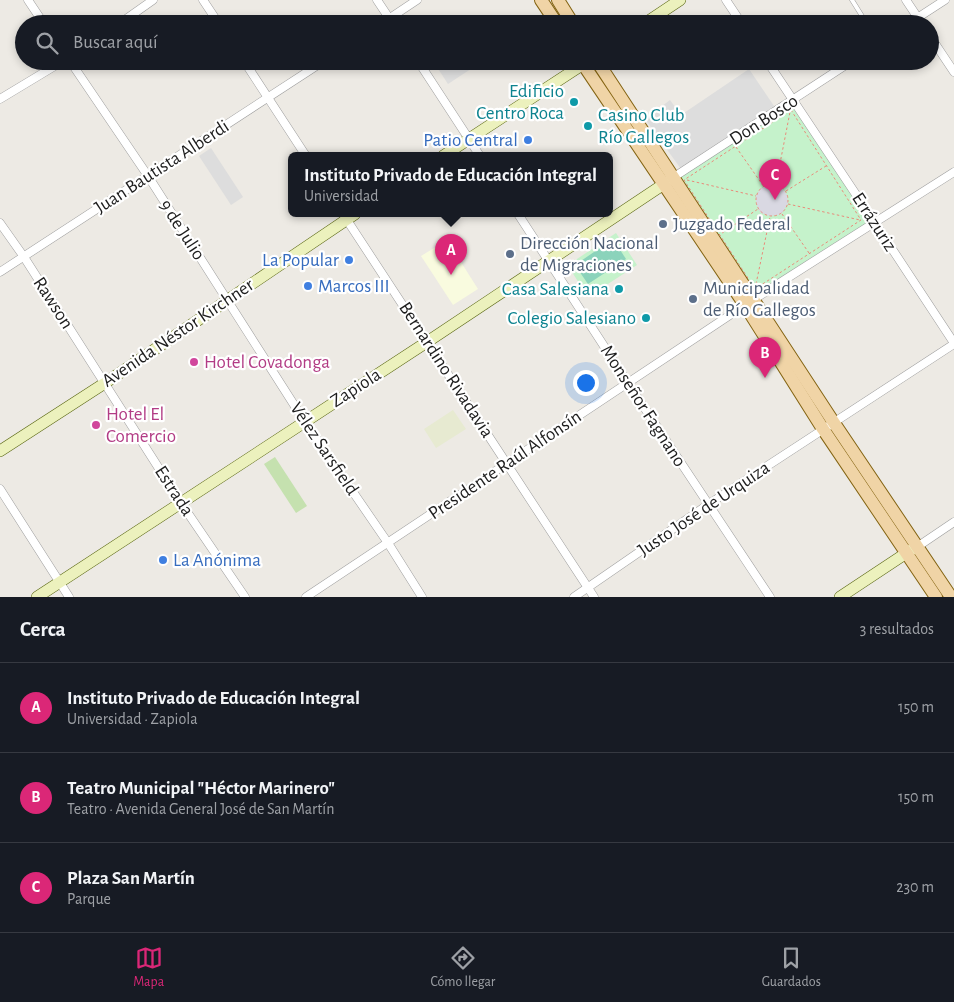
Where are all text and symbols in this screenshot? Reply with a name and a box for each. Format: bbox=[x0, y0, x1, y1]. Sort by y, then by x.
search box bbox=[15, 15, 939, 70]
icon: search bbox=[33, 29, 61, 57]
text: Buscar aquí bbox=[73, 33, 158, 52]
place label: Edificio Centro Roca bbox=[476, 82, 564, 123]
street label: Don Bosco bbox=[726, 91, 802, 149]
marker: Edificio Centro Roca bbox=[568, 96, 580, 108]
place label: Casino Club Río Gallegos bbox=[598, 106, 689, 147]
street label: Juan Bautista Alberdi bbox=[91, 117, 233, 217]
marker: Casino Club Río Gallegos bbox=[582, 120, 594, 132]
place label: Patio Central bbox=[423, 131, 518, 150]
marker: Patio Central bbox=[522, 134, 534, 146]
popup bbox=[288, 152, 613, 217]
pin: C bbox=[759, 159, 791, 200]
text: Instituto Privado de Educación Integral bbox=[304, 166, 597, 185]
text: Universidad bbox=[304, 188, 379, 204]
street label: Errázuriz bbox=[848, 189, 900, 255]
street label: 9 de Julio bbox=[156, 196, 208, 264]
place label: Juzgado Federal bbox=[673, 215, 791, 234]
marker: Juzgado Federal bbox=[657, 218, 669, 230]
pin: A bbox=[435, 234, 467, 275]
place label: Dirección Nacional de Migraciones bbox=[520, 234, 659, 275]
marker: Dirección Nacional de Migraciones bbox=[504, 248, 516, 260]
place label: La Popular bbox=[262, 251, 339, 270]
marker: La Popular bbox=[343, 254, 355, 266]
street label: Rawson bbox=[29, 274, 77, 332]
street label: Avenida Néstor Kirchner bbox=[99, 275, 257, 391]
place label: Marcos III bbox=[318, 277, 390, 296]
place label: Municipalidad de Río Gallegos bbox=[703, 279, 816, 320]
marker: Marcos III bbox=[302, 280, 314, 292]
place label: Casa Salesiana bbox=[502, 280, 609, 299]
marker: Casa Salesiana bbox=[613, 283, 625, 295]
marker: Municipalidad de Río Gallegos bbox=[687, 293, 699, 305]
street label: Bernardino Rivadavia bbox=[395, 299, 497, 441]
place label: Colegio Salesiano bbox=[507, 309, 636, 328]
marker: Colegio Salesiano bbox=[640, 312, 652, 324]
pin: B bbox=[749, 337, 781, 378]
street label: Monseñor Fagnano bbox=[597, 342, 689, 470]
place label: Hotel Covadonga bbox=[204, 353, 330, 372]
marker: Hotel Covadonga bbox=[188, 356, 200, 368]
street label: Zapiola bbox=[327, 365, 385, 411]
your location bbox=[573, 370, 599, 396]
street label: Vélez Sarsfield bbox=[286, 399, 362, 499]
place label: Hotel El Comercio bbox=[106, 405, 176, 446]
street label: Presidente Raúl Alfonsín bbox=[425, 407, 585, 523]
marker: Hotel El Comercio bbox=[90, 419, 102, 431]
street label: Justo José de Urquiza bbox=[635, 458, 773, 560]
street label: Estrada bbox=[151, 463, 197, 520]
place label: La Anónima bbox=[173, 551, 261, 570]
marker: La Anónima bbox=[157, 554, 169, 566]
text: Cerca bbox=[20, 619, 66, 640]
text: 3 resultados bbox=[860, 621, 934, 637]
text: Instituto Privado de Educación Integral bbox=[67, 689, 360, 708]
text: A bbox=[31, 699, 41, 715]
text: 150 m bbox=[898, 699, 934, 715]
text: Universidad · Zapiola bbox=[67, 711, 198, 727]
text: Teatro Municipal "Héctor Marinero" bbox=[67, 779, 335, 798]
text: B bbox=[31, 789, 41, 805]
text: 150 m bbox=[898, 789, 934, 805]
text: Teatro · Avenida General José de San Martín bbox=[67, 801, 334, 817]
text: Plaza San Martín bbox=[67, 869, 195, 888]
text: C bbox=[32, 879, 40, 895]
text: 230 m bbox=[896, 879, 934, 895]
text: Parque bbox=[67, 891, 111, 907]
tab: Mapa bbox=[133, 944, 164, 991]
tab: Cómo llegar bbox=[431, 944, 495, 991]
tab: Guardados bbox=[762, 944, 821, 991]

